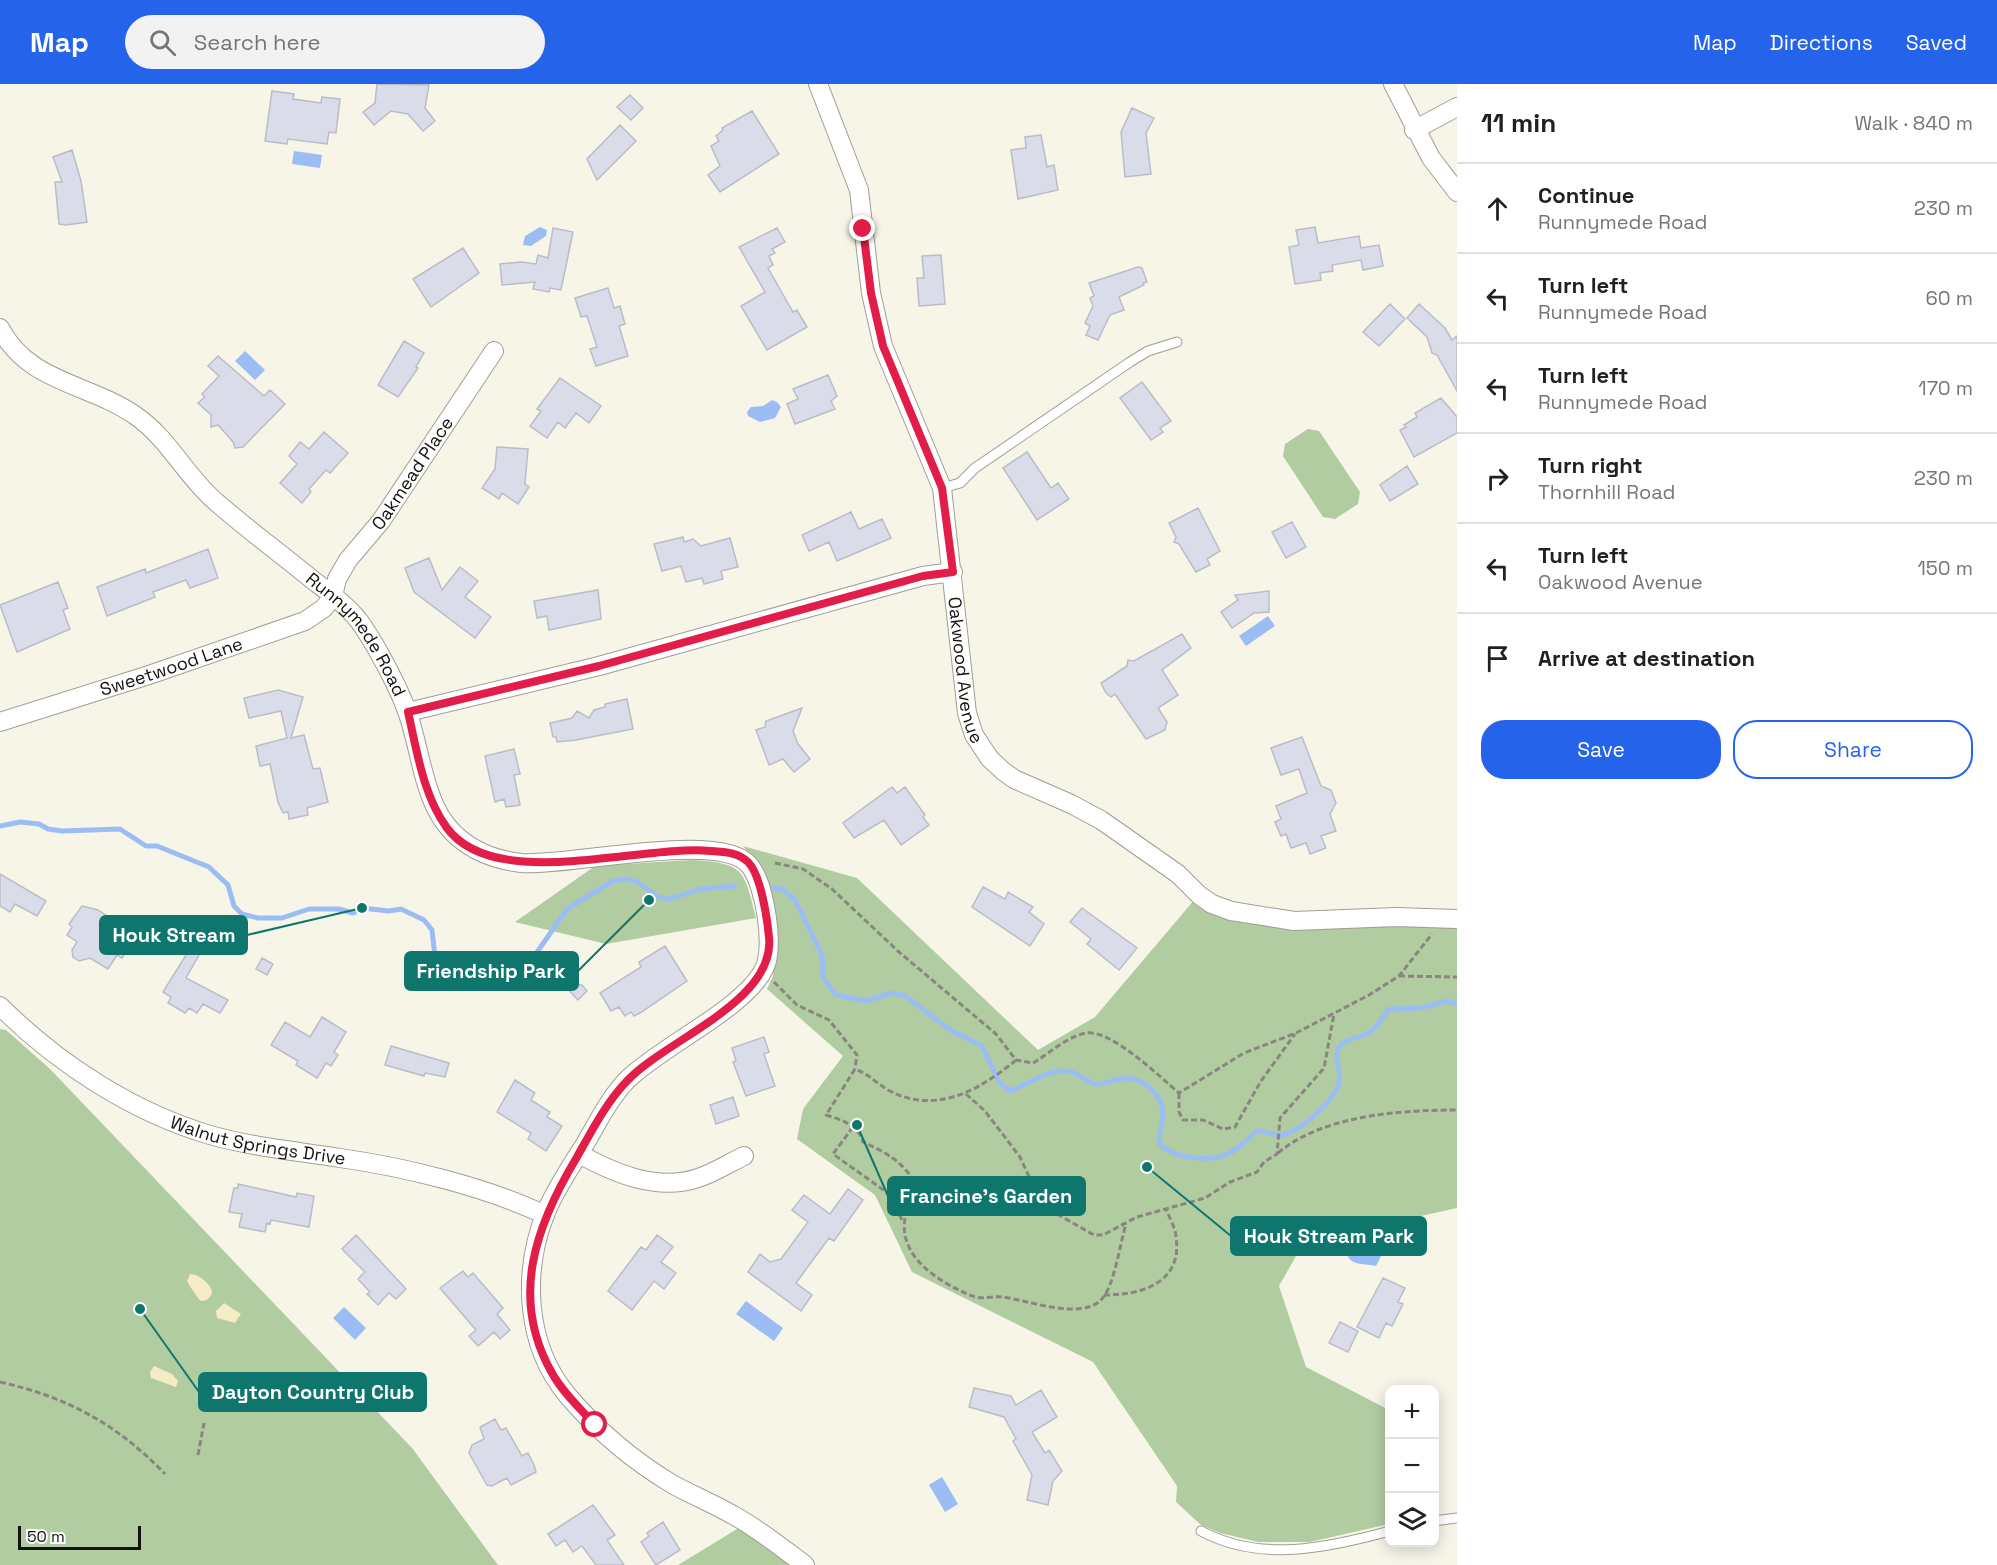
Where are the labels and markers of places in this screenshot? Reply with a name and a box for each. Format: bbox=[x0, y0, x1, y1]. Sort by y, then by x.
callout: Houk Stream bbox=[100, 916, 247, 954]
callout: Friendship Park bbox=[405, 952, 578, 990]
callout: Francine's Garden bbox=[888, 1177, 1085, 1215]
callout: Houk Stream Park bbox=[1231, 1217, 1426, 1255]
callout: Dayton Country Club bbox=[199, 1373, 426, 1411]

